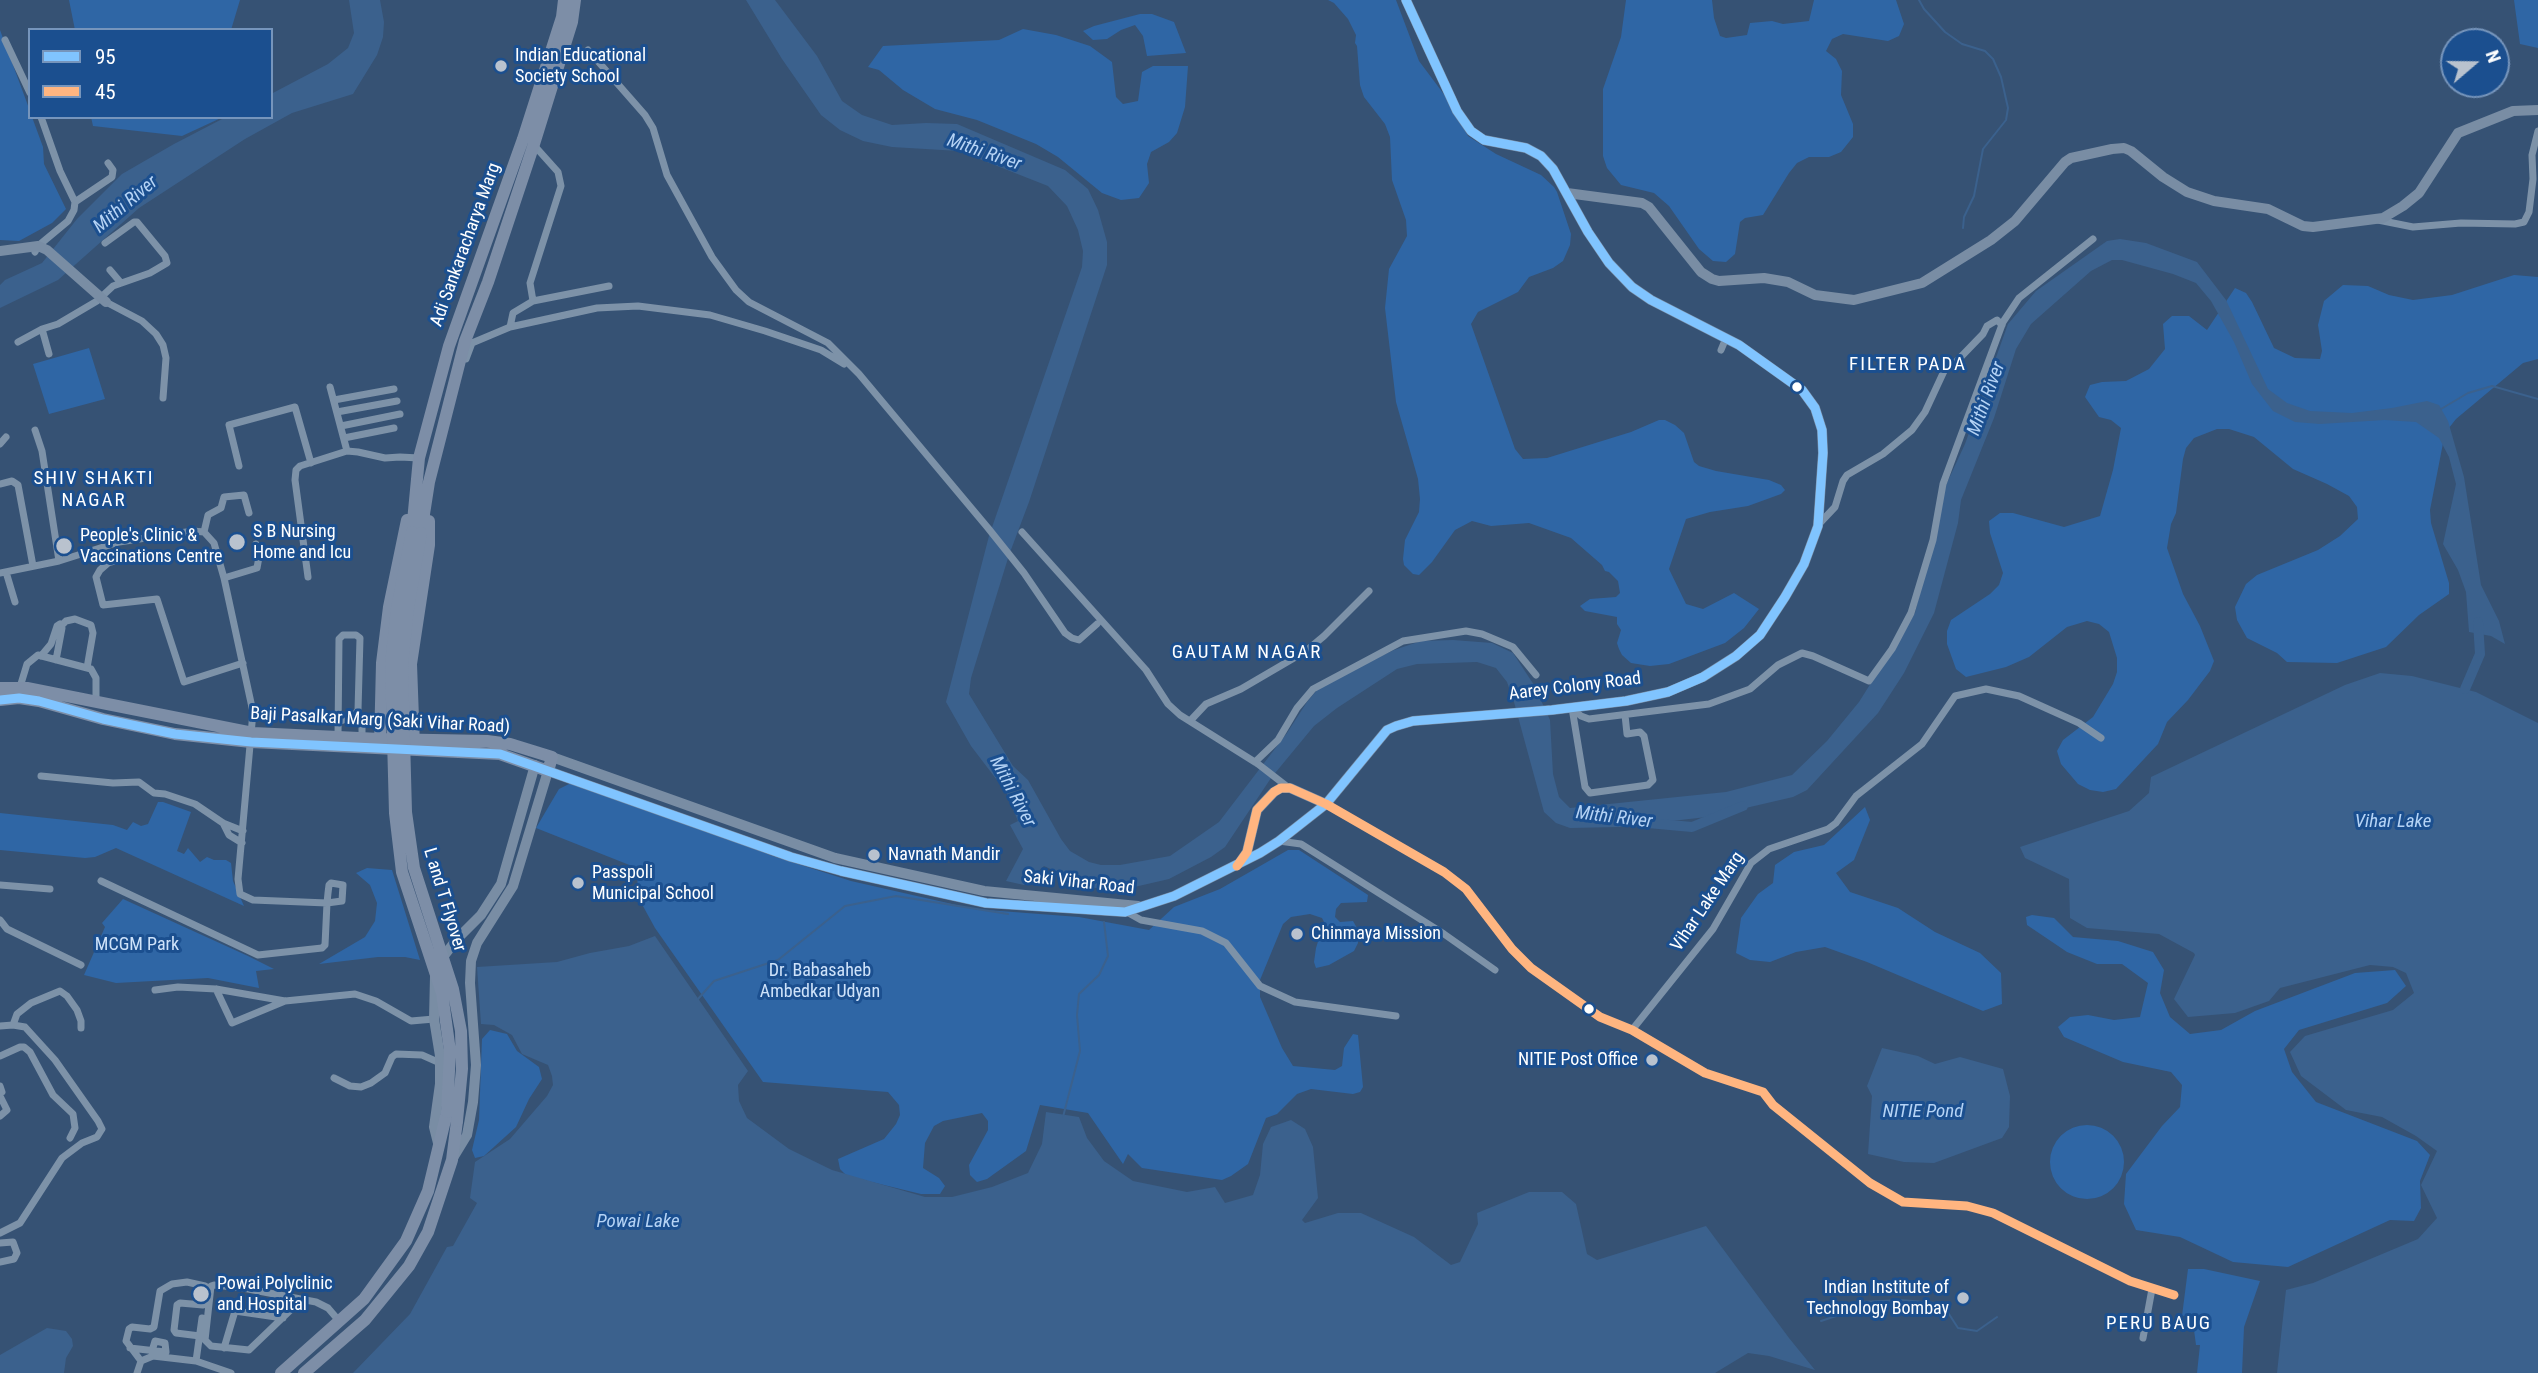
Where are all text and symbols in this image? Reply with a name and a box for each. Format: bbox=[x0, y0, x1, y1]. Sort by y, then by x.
legend bbox=[28, 28, 273, 119]
north arrow bbox=[2440, 28, 2510, 98]
text: 95 bbox=[95, 45, 116, 69]
place label: Indian Educational Society School bbox=[515, 45, 646, 88]
text: N bbox=[2481, 47, 2506, 66]
marker: Indian Educational Society School bbox=[493, 58, 509, 74]
text: 45 bbox=[95, 80, 116, 104]
water label: Mithi River bbox=[944, 130, 1024, 176]
street label: Adi Sankaracharya Marg bbox=[426, 160, 506, 330]
water label: Mithi River bbox=[89, 171, 163, 239]
district label: FILTER PADA bbox=[1850, 354, 1966, 376]
water label: Mithi River bbox=[1963, 359, 2011, 439]
unlabelled marker bbox=[1790, 380, 1804, 394]
district label: SHIV SHAKTI NAGAR bbox=[35, 468, 153, 512]
place label: S B Nursing Home and Icu bbox=[253, 521, 351, 564]
place label: People's Clinic & Vaccinations Centre bbox=[80, 525, 222, 568]
marker: S B Nursing Home and Icu bbox=[227, 532, 247, 552]
marker: People's Clinic & Vaccinations Centre bbox=[54, 536, 74, 556]
district label: GAUTAM NAGAR bbox=[1173, 642, 1321, 664]
street label: Aarey Colony Road bbox=[1508, 668, 1642, 706]
street label: Baji Pasalkar Marg (Saki Vihar Road) bbox=[250, 703, 510, 739]
water label: Mithi River bbox=[984, 753, 1040, 831]
water label: Mithi River bbox=[1574, 802, 1654, 834]
water label: Vihar Lake bbox=[2355, 811, 2431, 833]
place label: Navnath Mandir bbox=[888, 844, 1000, 866]
street label: L and T Flyover bbox=[418, 846, 470, 954]
marker: Navnath Mandir bbox=[866, 847, 882, 863]
street label: Vihar Lake Marg bbox=[1667, 848, 1749, 956]
place label: Passpoli Municipal School bbox=[592, 862, 714, 904]
street label: Saki Vihar Road bbox=[1022, 866, 1136, 900]
marker: Passpoli Municipal School bbox=[570, 875, 586, 891]
place label: Chinmaya Mission bbox=[1311, 923, 1441, 945]
marker: Chinmaya Mission bbox=[1289, 926, 1305, 942]
park label: MCGM Park bbox=[95, 934, 179, 956]
park label: Dr. Babasaheb Ambedkar Udyan bbox=[760, 960, 880, 1002]
unlabelled marker bbox=[1582, 1002, 1596, 1016]
place label: NITIE Post Office bbox=[1518, 1049, 1638, 1071]
marker: NITIE Post Office bbox=[1644, 1052, 1660, 1068]
water label: NITIE Pond bbox=[1883, 1101, 1963, 1123]
water label: Powai Lake bbox=[596, 1211, 680, 1233]
place label: Powai Polyclinic and Hospital bbox=[217, 1273, 333, 1316]
place label: Indian Institute of Technology Bombay bbox=[1806, 1277, 1949, 1320]
marker: Powai Polyclinic and Hospital bbox=[191, 1284, 211, 1304]
marker: Indian Institute of Technology Bombay bbox=[1955, 1290, 1971, 1306]
district label: PERU BAUG bbox=[2107, 1313, 2211, 1335]

